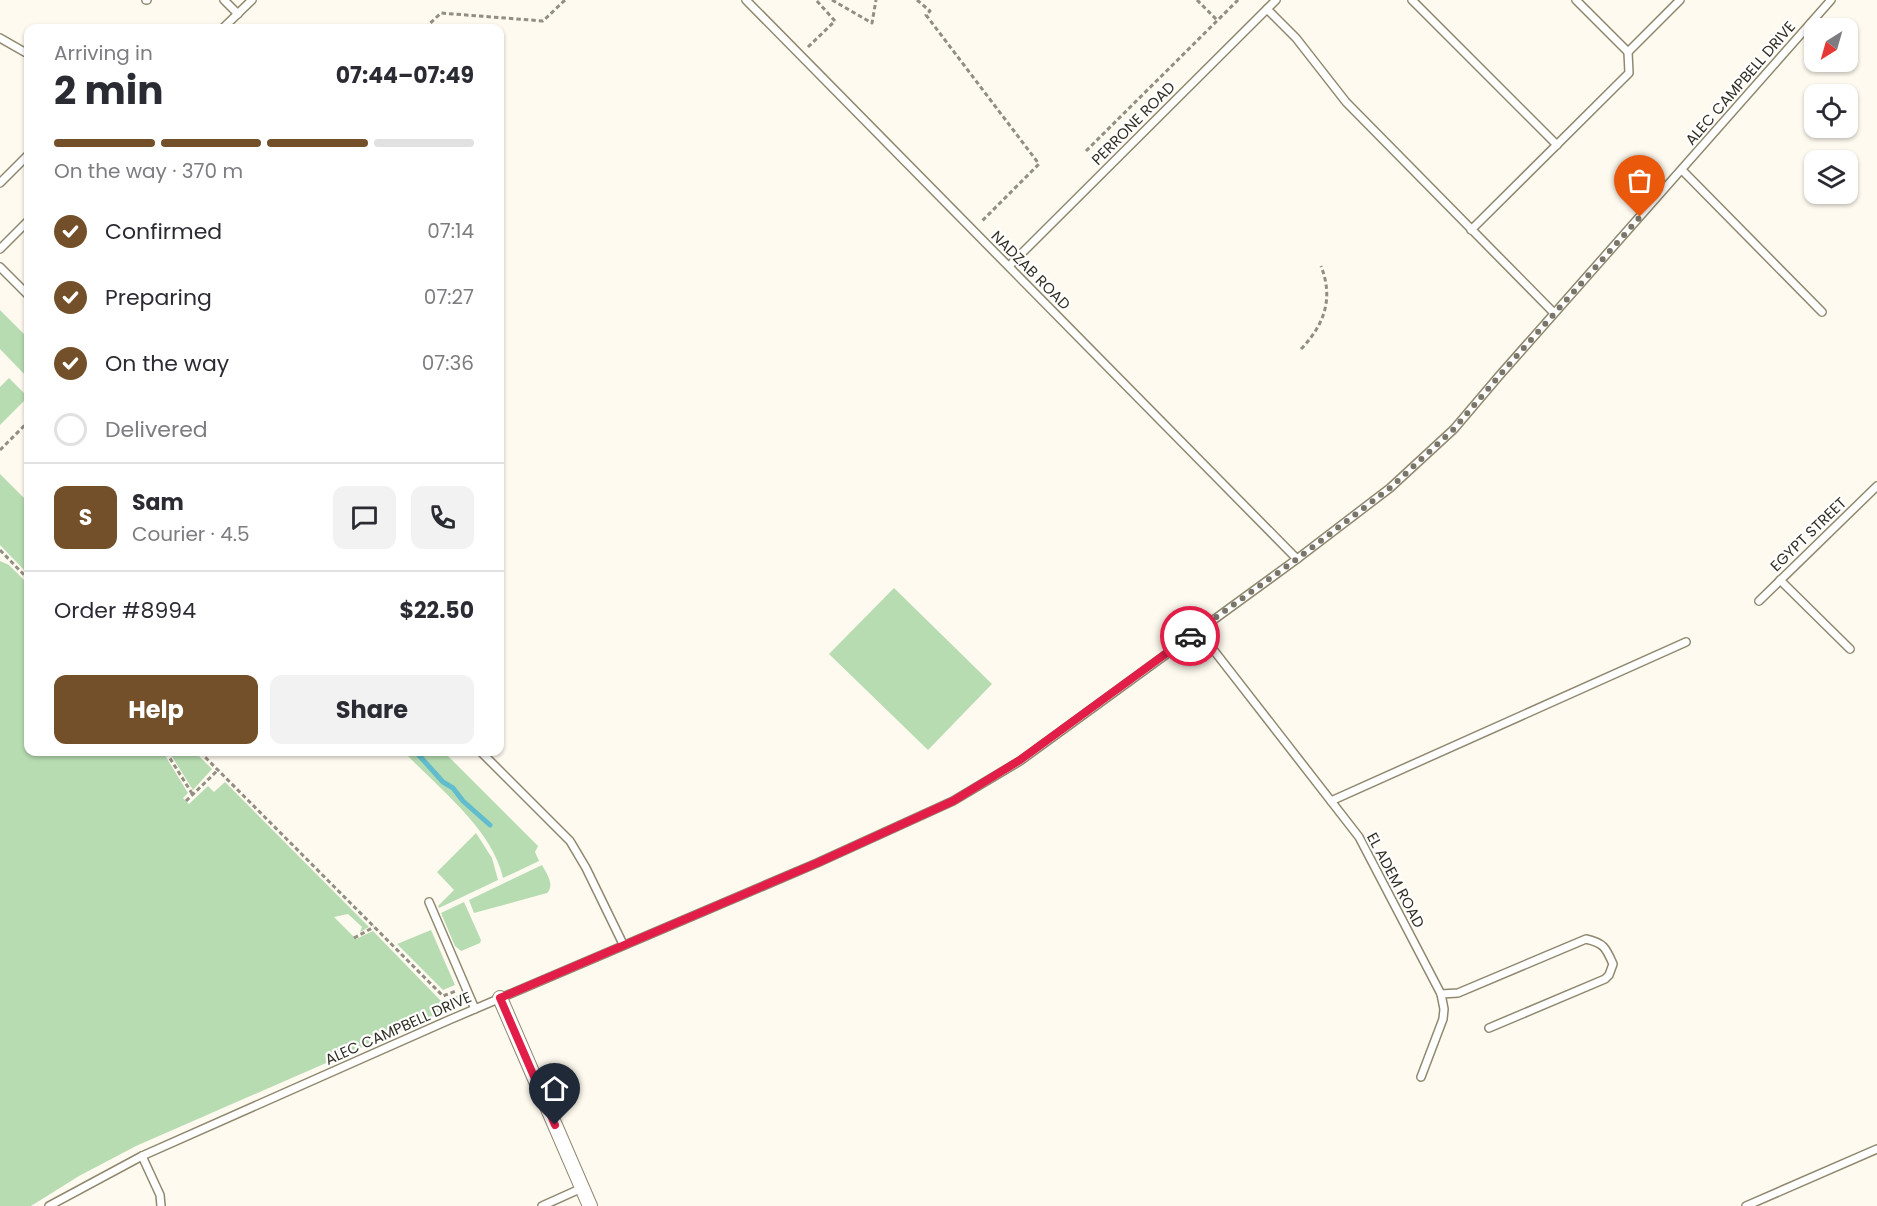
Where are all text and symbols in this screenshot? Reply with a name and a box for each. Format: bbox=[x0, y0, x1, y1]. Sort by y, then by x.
street label: ALEC CAMPBELL DRIVE bbox=[1680, 16, 1800, 150]
north arrow bbox=[1804, 18, 1858, 72]
map controls bbox=[1804, 18, 1858, 204]
text: Arriving in bbox=[54, 39, 153, 67]
text: 07:44–07:49 bbox=[336, 60, 474, 91]
text: 2 min bbox=[54, 63, 164, 118]
street label: PERRONE ROAD bbox=[1087, 77, 1179, 169]
button: locate bbox=[1804, 84, 1858, 138]
button: layers bbox=[1804, 150, 1858, 204]
pin bbox=[1614, 155, 1665, 217]
text: On the way · 370 m bbox=[54, 157, 243, 185]
icon: bag bbox=[1623, 164, 1656, 197]
icon: check bbox=[54, 215, 87, 248]
text: Confirmed bbox=[105, 216, 222, 247]
text: 07:14 bbox=[427, 217, 474, 245]
street label: NADZAB ROAD bbox=[987, 226, 1075, 314]
icon: check bbox=[54, 281, 87, 314]
text: Preparing bbox=[105, 282, 212, 313]
text: 07:27 bbox=[424, 283, 474, 311]
icon: check bbox=[54, 347, 87, 380]
text: On the way bbox=[105, 348, 229, 379]
text: 07:36 bbox=[422, 349, 474, 377]
text: Delivered bbox=[105, 414, 208, 445]
button: chat bbox=[333, 486, 396, 549]
button: phone bbox=[411, 486, 474, 549]
text: Sam bbox=[132, 487, 184, 518]
street label: EGYPT STREET bbox=[1765, 492, 1851, 576]
text: S bbox=[79, 502, 92, 533]
text: Courier · 4.5 bbox=[132, 520, 250, 548]
text: Order #8994 bbox=[54, 595, 196, 626]
text: $22.50 bbox=[400, 595, 474, 626]
courier bbox=[1160, 606, 1220, 666]
icon: car bbox=[1174, 620, 1207, 653]
button: Help bbox=[54, 675, 258, 744]
button: Share bbox=[270, 675, 474, 744]
street label: EL ADEM ROAD bbox=[1362, 829, 1430, 931]
street label: ALEC CAMPBELL DRIVE bbox=[321, 986, 475, 1070]
pin bbox=[529, 1063, 580, 1125]
icon: home bbox=[538, 1072, 571, 1105]

